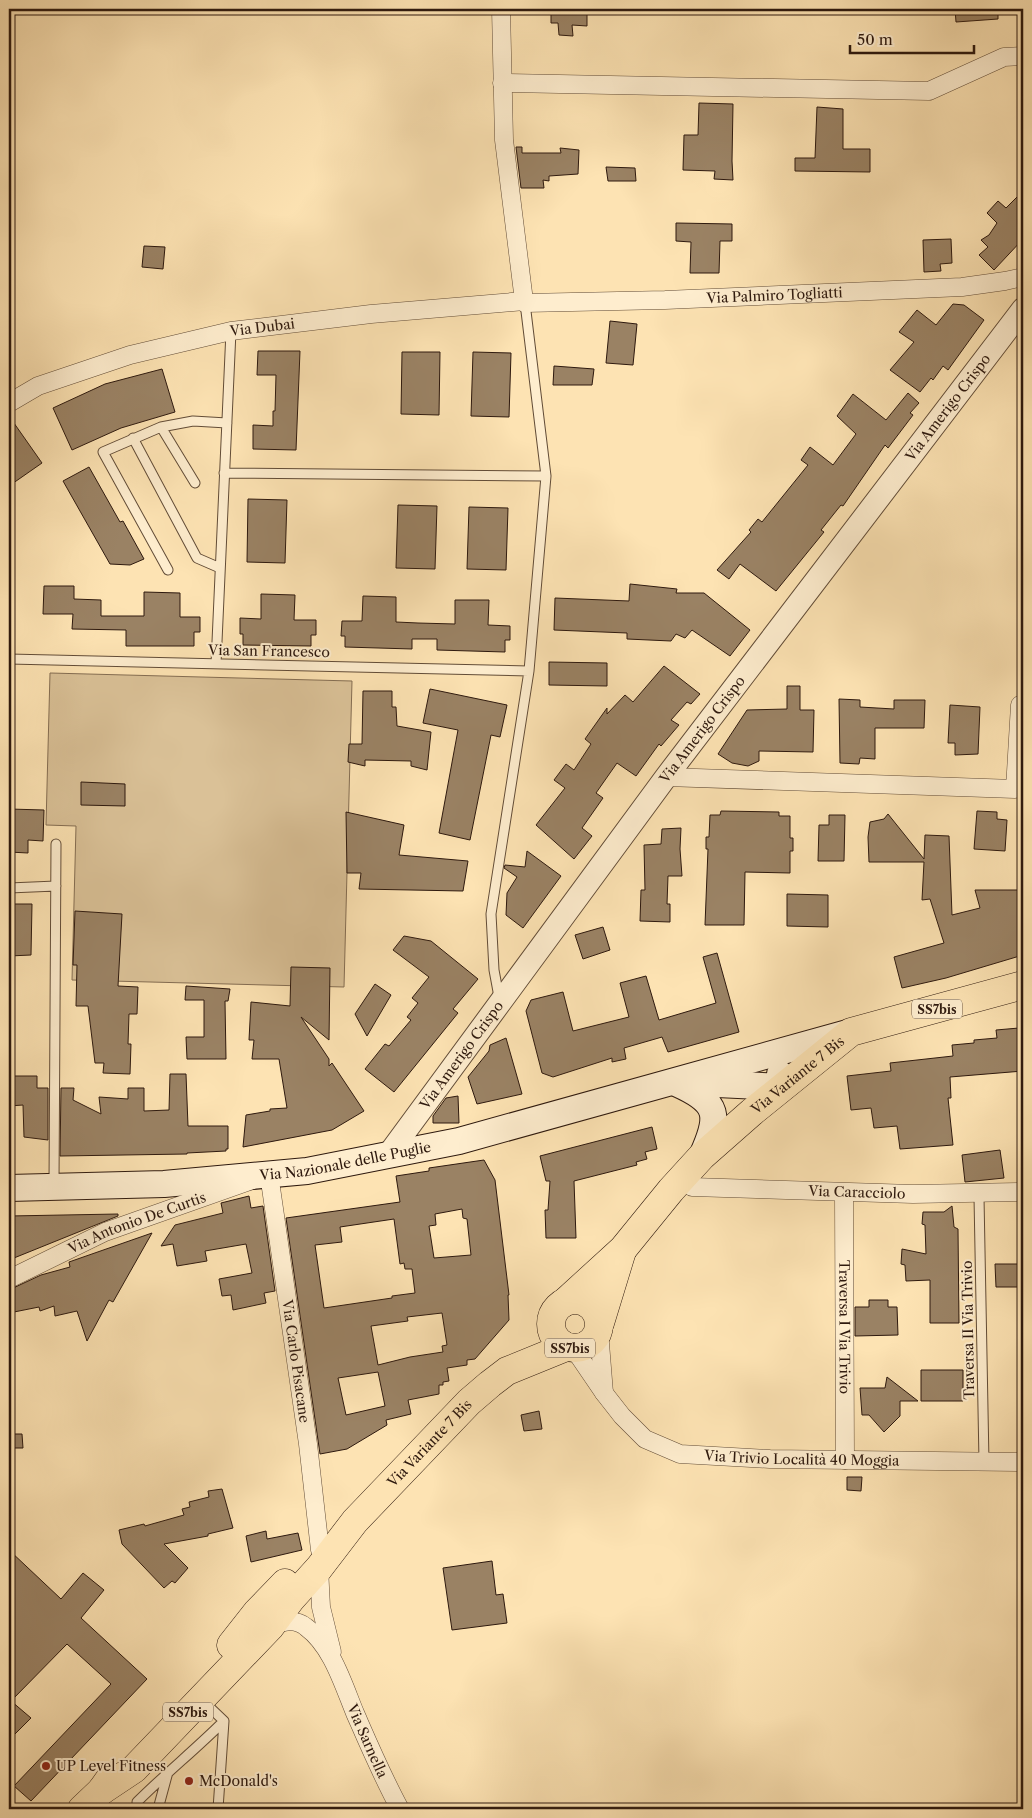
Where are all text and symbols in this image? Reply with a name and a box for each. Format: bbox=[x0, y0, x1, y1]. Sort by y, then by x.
scale bar bbox=[850, 22, 973, 54]
text: 50 m bbox=[857, 30, 893, 49]
street label: Via Palmiro Togliatti bbox=[705, 283, 843, 307]
street label: Via Dubai bbox=[228, 314, 296, 340]
street label: Via Amerigo Crispo bbox=[901, 350, 995, 465]
street label: Via San Francesco bbox=[207, 641, 330, 661]
street label: Via Amerigo Crispo bbox=[655, 672, 749, 787]
street label: Via Amerigo Crispo bbox=[415, 997, 507, 1114]
road number: SS7bis bbox=[912, 1000, 962, 1019]
street label: Via Variante 7 Bis bbox=[747, 1032, 848, 1119]
street label: Via Nazionale delle Puglie bbox=[258, 1138, 433, 1184]
street label: Via Caracciolo bbox=[807, 1182, 906, 1203]
street label: Via Antonio De Curtis bbox=[64, 1188, 208, 1258]
street label: Traversa I Via Trivio bbox=[835, 1260, 854, 1394]
street label: Traversa II Via Trivio bbox=[958, 1260, 978, 1400]
street label: Via Carlo Pisacane bbox=[278, 1297, 314, 1424]
road number: SS7bis bbox=[545, 1339, 595, 1358]
street label: Via Variante 7 Bis bbox=[383, 1396, 476, 1492]
street label: Via Trivio Località 40 Moggia bbox=[703, 1446, 900, 1470]
street label: Via Sarnella bbox=[343, 1700, 392, 1781]
road number: SS7bis bbox=[163, 1702, 213, 1721]
place label: UP Level Fitness bbox=[56, 1757, 166, 1775]
marker: UP Level Fitness bbox=[40, 1760, 52, 1772]
place label: McDonald's bbox=[199, 1772, 278, 1790]
marker: McDonald's bbox=[183, 1775, 195, 1787]

